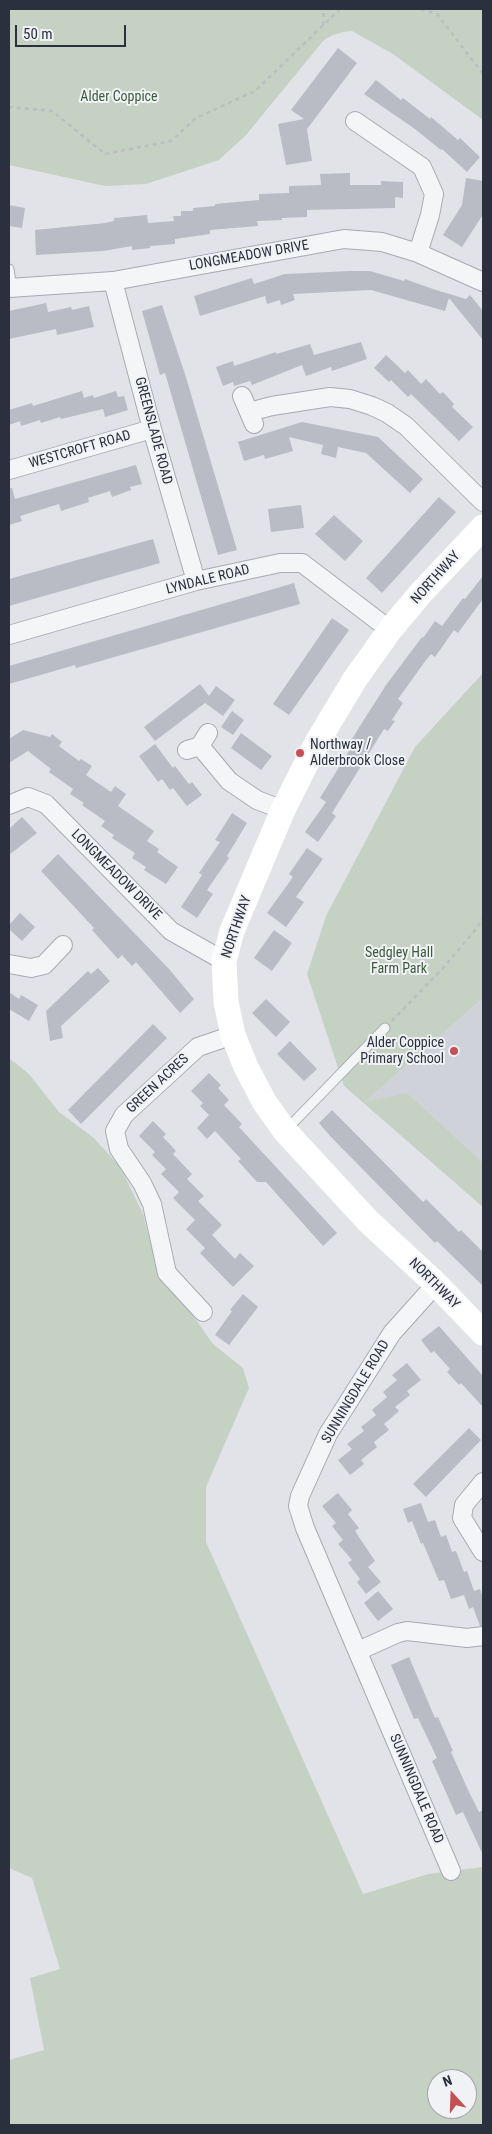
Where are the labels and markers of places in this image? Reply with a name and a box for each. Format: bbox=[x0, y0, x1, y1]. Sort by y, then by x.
place label: Northway / Alderbrook Close bbox=[310, 737, 405, 770]
marker: Northway / Alderbrook Close bbox=[294, 747, 306, 759]
place label: Alder Coppice Primary School bbox=[360, 1035, 444, 1068]
marker: Alder Coppice Primary School bbox=[448, 1045, 460, 1057]

